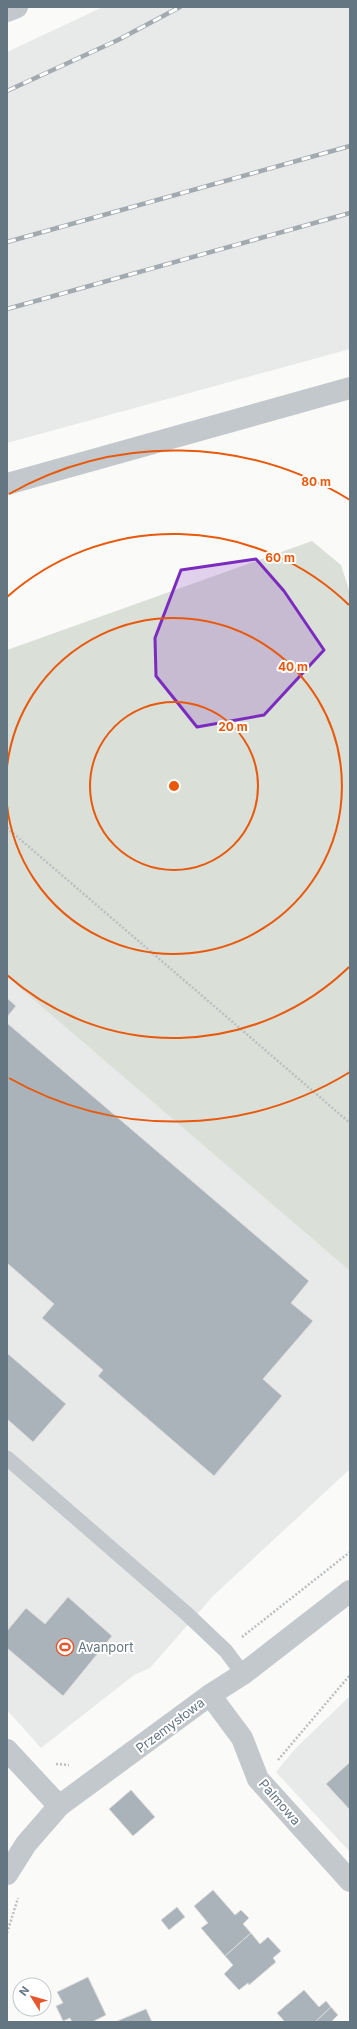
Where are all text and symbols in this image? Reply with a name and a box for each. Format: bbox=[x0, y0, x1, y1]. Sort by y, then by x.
text: 80 m bbox=[301, 474, 331, 489]
text: 60 m bbox=[265, 550, 295, 565]
text: 40 m bbox=[278, 659, 308, 674]
text: 20 m bbox=[218, 719, 248, 734]
centre of rings bbox=[167, 779, 181, 793]
sports icon: Avanport bbox=[55, 1637, 75, 1657]
place label: Avanport bbox=[78, 1639, 133, 1655]
street label: Przemysłowa bbox=[133, 1694, 207, 1756]
street label: Palmowa bbox=[256, 1776, 304, 1828]
north arrow bbox=[12, 1977, 52, 2017]
text: N bbox=[16, 1983, 32, 1999]

